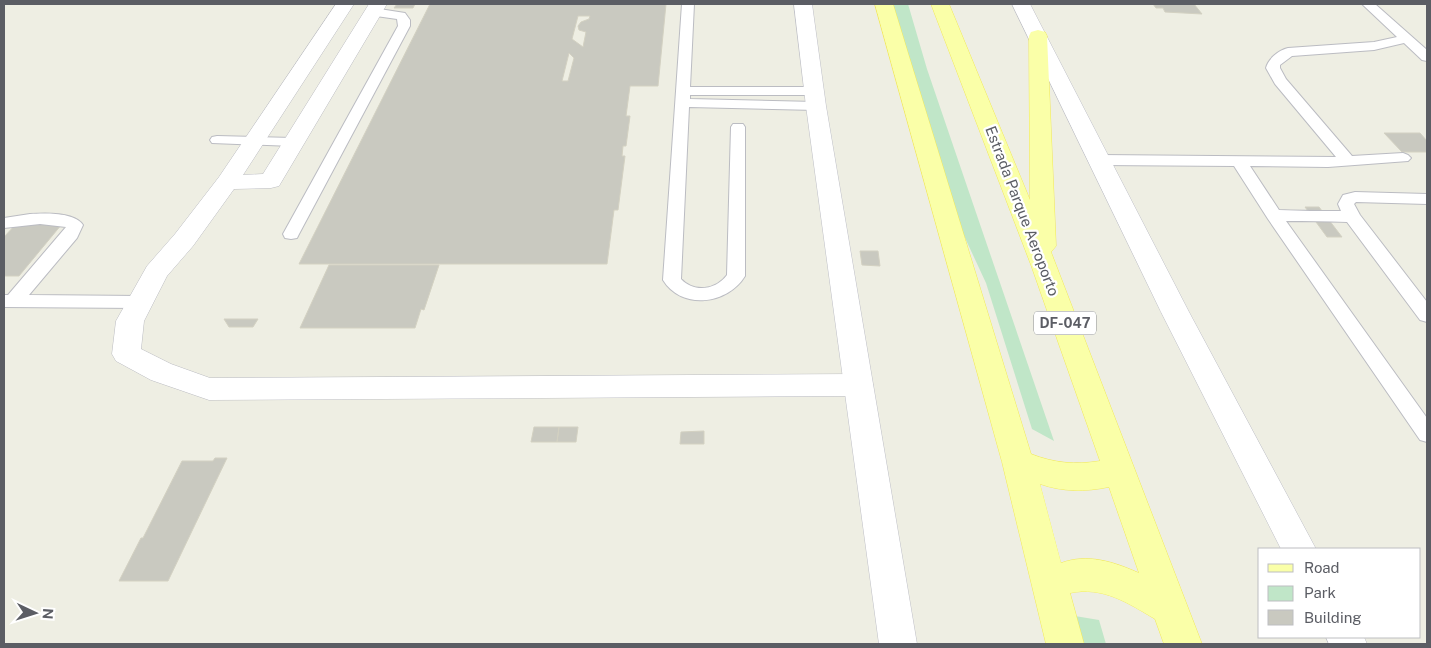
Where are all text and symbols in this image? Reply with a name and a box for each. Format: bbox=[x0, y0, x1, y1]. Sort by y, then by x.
street label: Estrada Parque Aeroporto bbox=[982, 123, 1063, 298]
road number: DF-047 bbox=[1034, 312, 1096, 334]
legend bbox=[1258, 548, 1421, 638]
text: Road bbox=[1304, 559, 1340, 576]
text: Park bbox=[1304, 584, 1336, 601]
north arrow bbox=[10, 588, 60, 638]
text: N bbox=[40, 608, 56, 620]
text: Building bbox=[1304, 609, 1362, 626]

